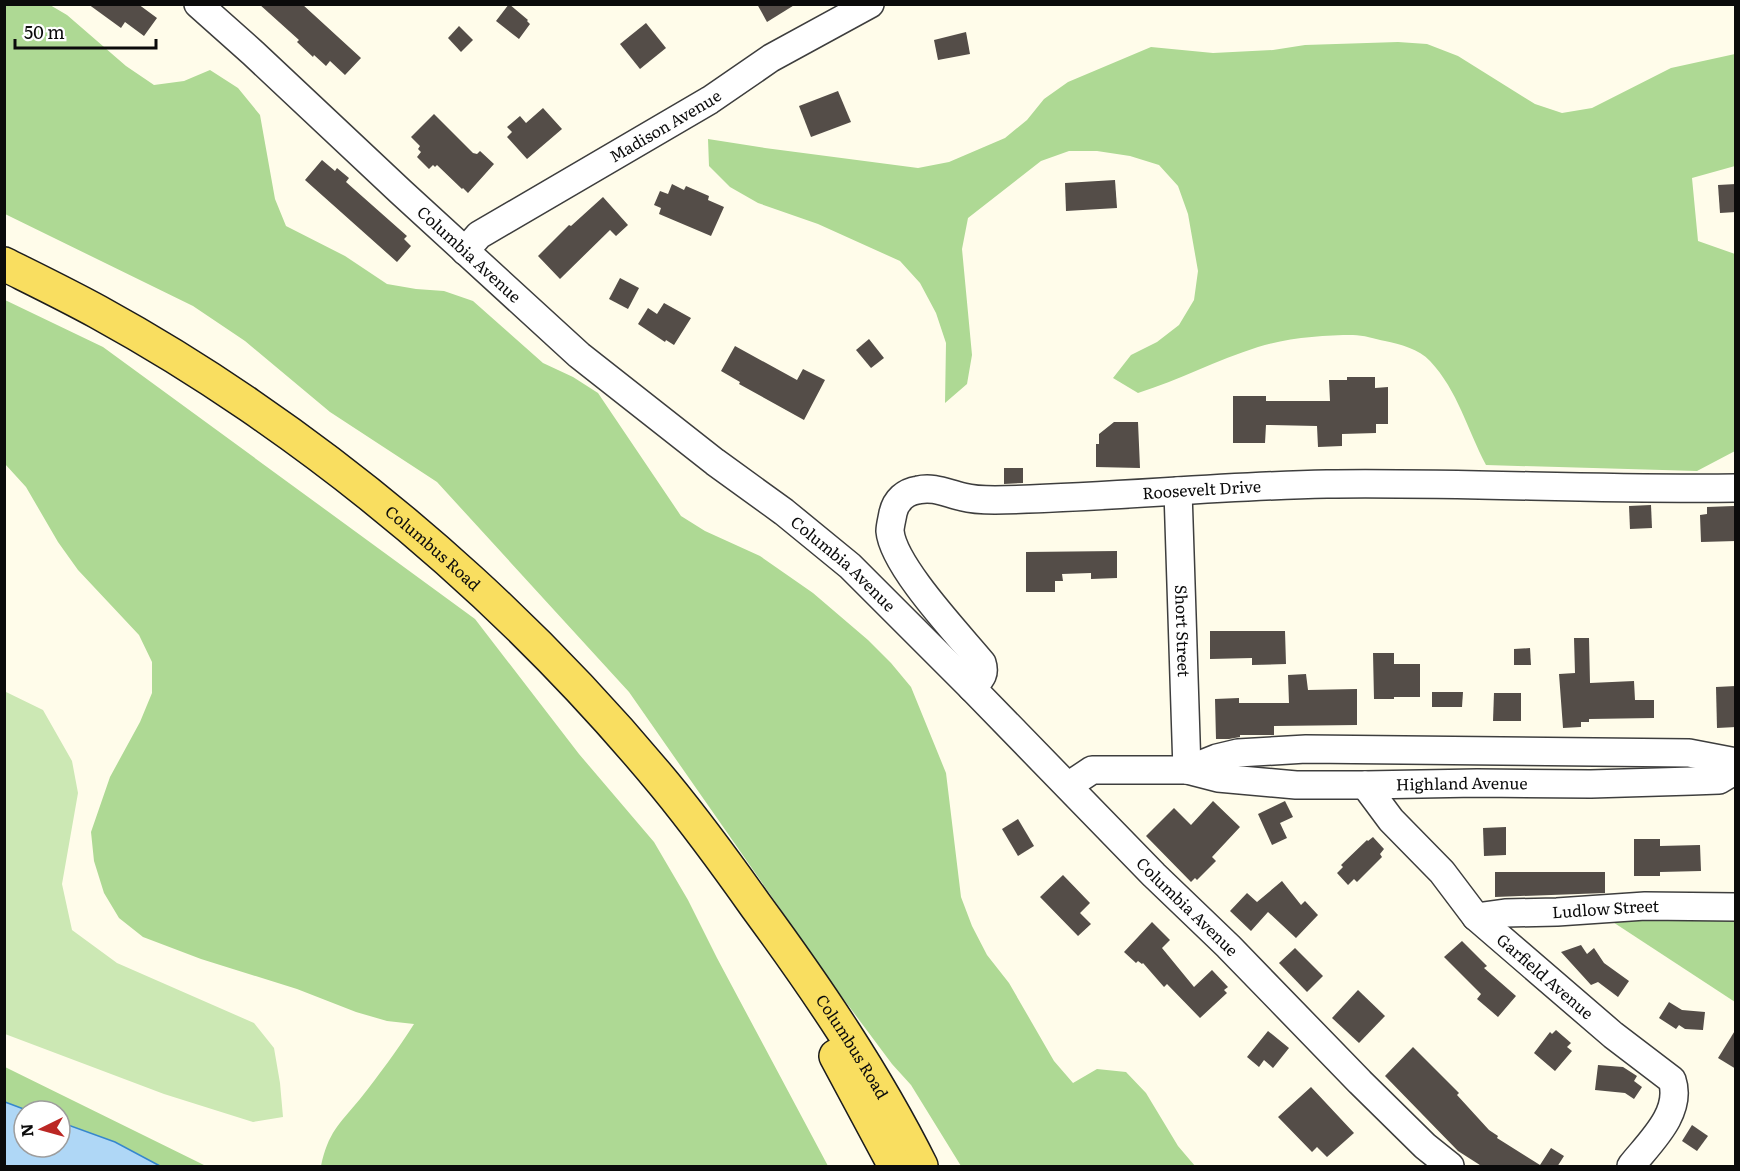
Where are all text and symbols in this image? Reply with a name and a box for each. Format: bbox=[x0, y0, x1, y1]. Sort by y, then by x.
scale bar bbox=[15, 12, 156, 50]
text: 50 m bbox=[24, 18, 65, 45]
street label: Madison Avenue bbox=[604, 83, 725, 167]
street label: Columbia Avenue bbox=[412, 200, 527, 308]
street label: Roosevelt Drive bbox=[1141, 473, 1262, 504]
street label: Columbus Road bbox=[380, 499, 487, 596]
street label: Columbia Avenue bbox=[786, 509, 902, 616]
street label: Short Street bbox=[1170, 584, 1197, 678]
street label: Highland Avenue bbox=[1396, 770, 1528, 795]
street label: Columbia Avenue bbox=[1132, 851, 1244, 961]
street label: Ludlow Street bbox=[1551, 893, 1660, 923]
street label: Garfield Avenue bbox=[1492, 927, 1599, 1024]
street label: Columbus Road bbox=[811, 989, 895, 1103]
north arrow bbox=[12, 1099, 72, 1159]
text: N bbox=[14, 1123, 39, 1138]

